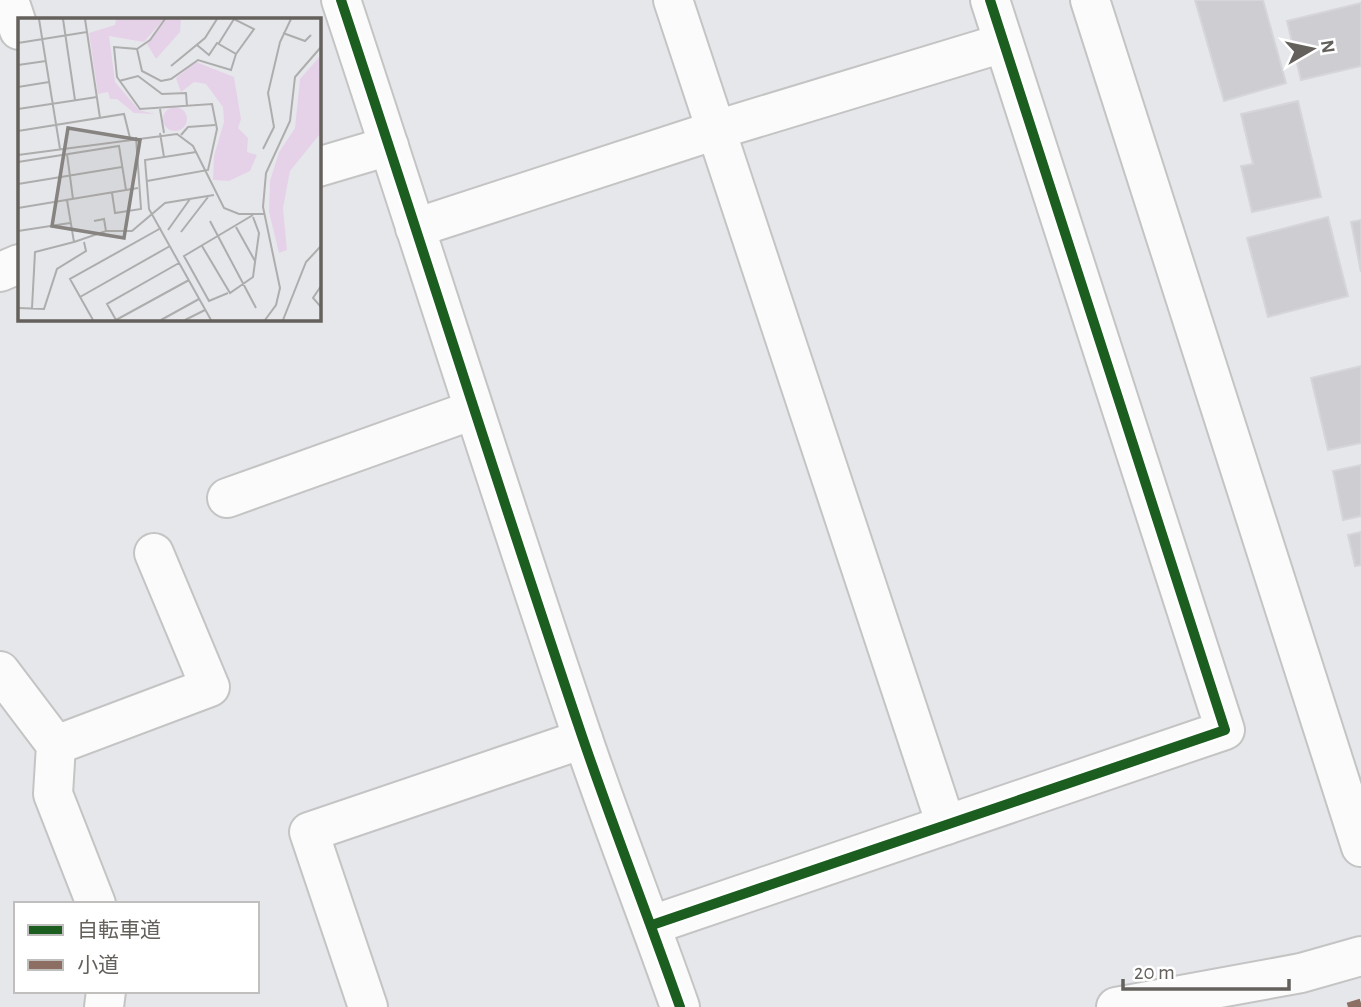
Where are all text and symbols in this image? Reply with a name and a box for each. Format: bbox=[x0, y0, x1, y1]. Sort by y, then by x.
north arrow bbox=[1277, 14, 1347, 84]
inset map bbox=[18, 18, 320, 320]
text: N bbox=[1317, 39, 1338, 55]
legend bbox=[14, 902, 259, 993]
text: 自転車道 bbox=[77, 919, 161, 941]
scale bar bbox=[1123, 948, 1289, 992]
text: 小道 bbox=[77, 954, 119, 976]
text: 20 m bbox=[1134, 962, 1175, 983]

